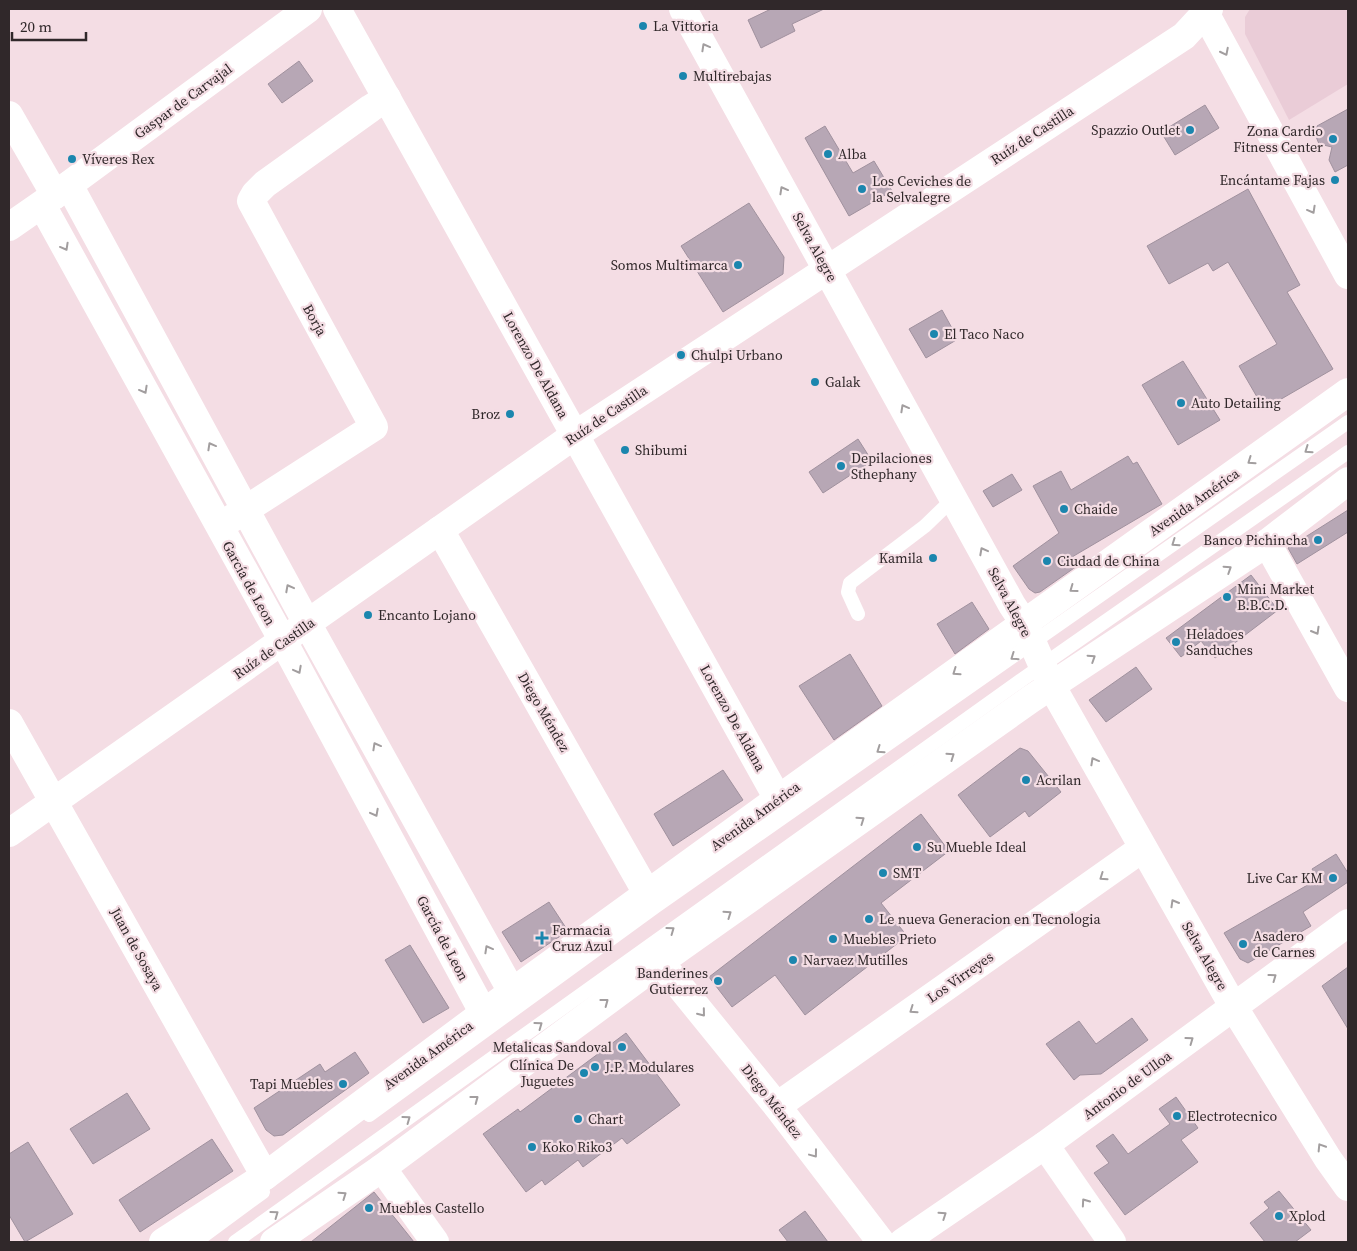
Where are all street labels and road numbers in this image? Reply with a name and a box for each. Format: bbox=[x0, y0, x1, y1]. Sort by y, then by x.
street label: Gaspar de Carvajal bbox=[130, 59, 236, 143]
street label: Ruíz de Castilla bbox=[987, 100, 1078, 169]
street label: Selva Alegre bbox=[788, 209, 842, 285]
street label: Borja bbox=[298, 301, 332, 340]
street label: Lorenzo De Aldana bbox=[498, 308, 574, 423]
street label: Ruíz de Castilla bbox=[561, 380, 652, 450]
street label: Avenida América bbox=[1145, 463, 1244, 541]
street label: García de Leon bbox=[218, 537, 281, 629]
street label: Selva Alegre bbox=[983, 564, 1037, 640]
street label: Ruíz de Castilla bbox=[229, 612, 320, 684]
street label: Lorenzo De Aldana bbox=[695, 661, 771, 776]
street label: Diego Méndez bbox=[513, 669, 575, 756]
street label: Avenida América bbox=[706, 776, 805, 855]
street label: García de Leon bbox=[412, 892, 474, 985]
street label: Juan de Sosaya bbox=[105, 903, 168, 995]
street label: Selva Alegre bbox=[1177, 918, 1233, 994]
street label: Los Virreyes bbox=[923, 947, 997, 1007]
street label: Avenida América bbox=[379, 1015, 478, 1094]
street label: Antonio de Ulloa bbox=[1079, 1045, 1176, 1124]
street label: Diego Méndez bbox=[737, 1060, 808, 1143]

